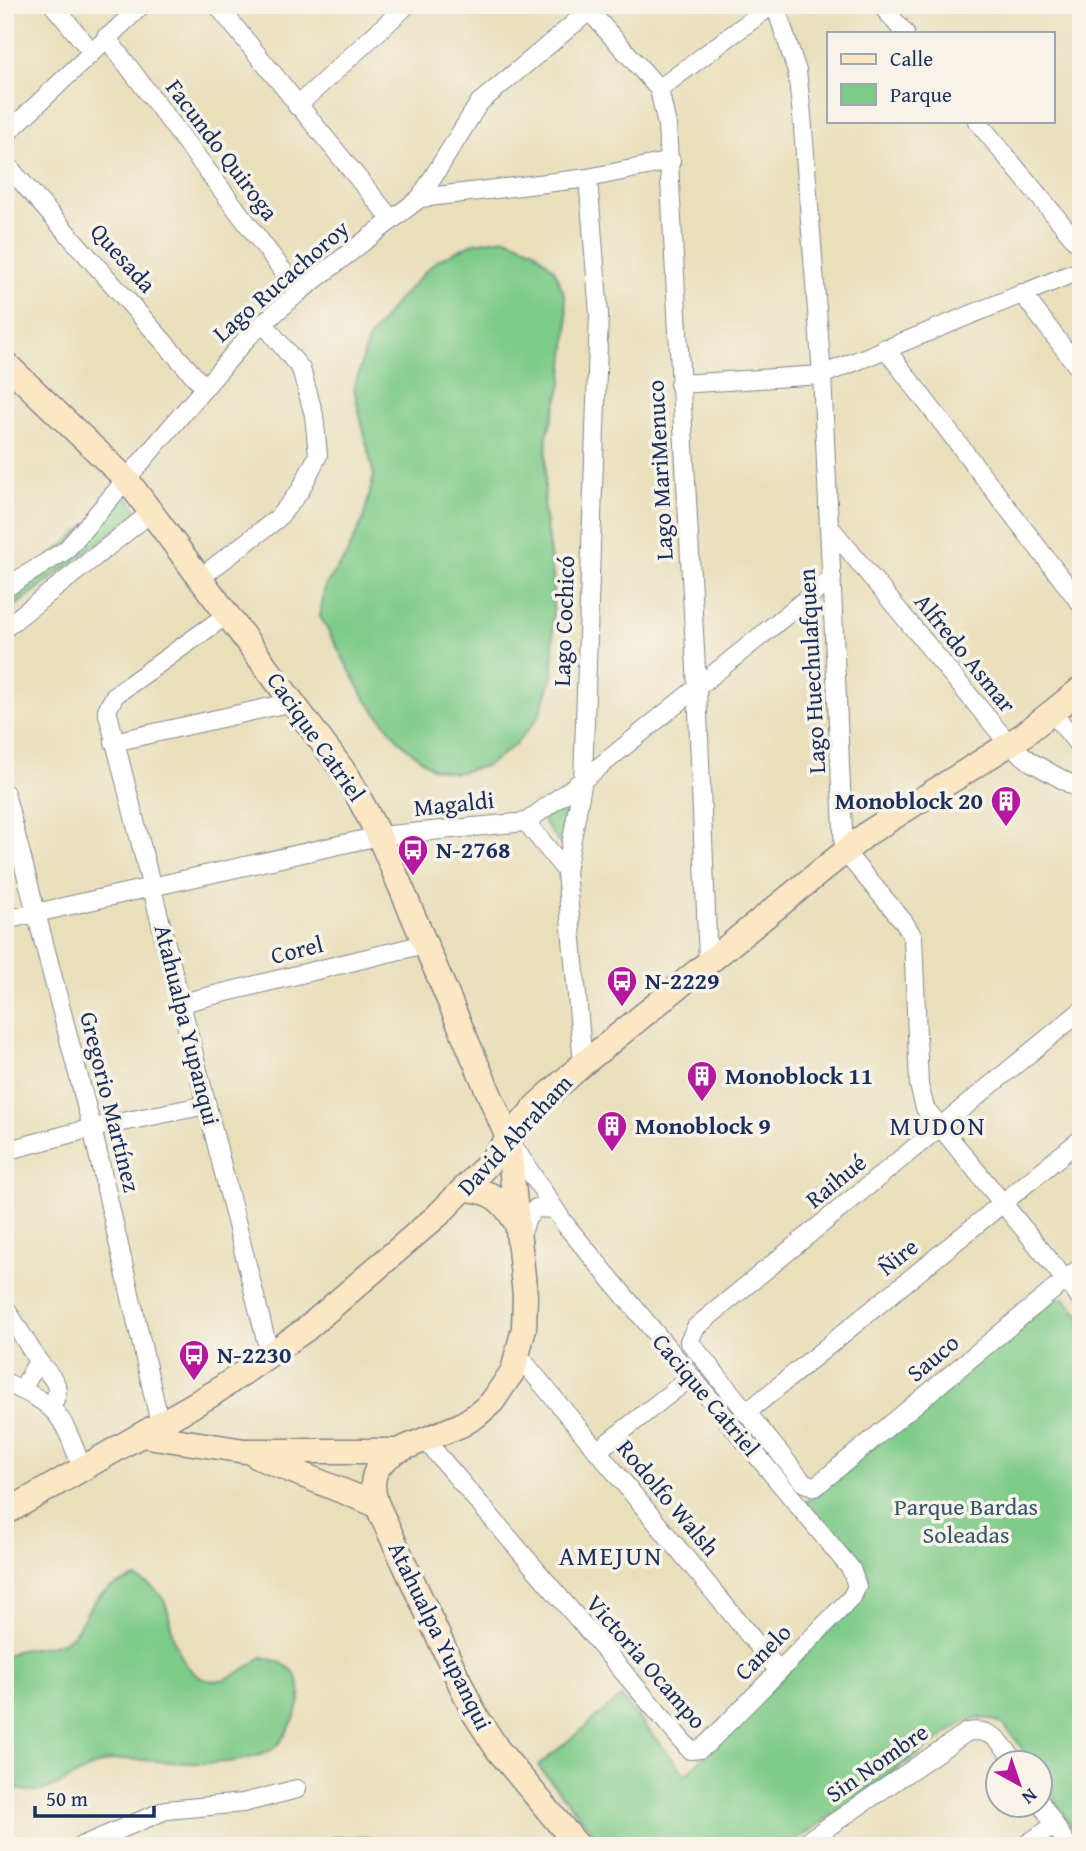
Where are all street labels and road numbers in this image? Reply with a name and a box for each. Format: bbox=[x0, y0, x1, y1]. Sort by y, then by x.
street label: Facundo Quiroga bbox=[158, 72, 288, 228]
street label: Lago Rucachoroy bbox=[205, 211, 357, 350]
street label: Quesada bbox=[82, 215, 165, 301]
street label: Lago MariMenuco bbox=[637, 379, 682, 561]
street label: Lago Cochicó bbox=[544, 555, 583, 687]
street label: Lago Huechulafquen bbox=[789, 567, 834, 775]
street label: Alfredo Asmar bbox=[906, 585, 1025, 720]
street label: Cacique Catriel bbox=[259, 665, 374, 809]
street label: Magaldi bbox=[412, 782, 496, 825]
street label: Atahualpa Yupanqui bbox=[146, 921, 229, 1129]
street label: Corel bbox=[267, 926, 327, 973]
street label: Gregorio Martínez bbox=[71, 1008, 150, 1196]
street label: David Abraham bbox=[449, 1066, 580, 1203]
street label: Raihué bbox=[798, 1145, 874, 1216]
street label: Ñire bbox=[870, 1229, 925, 1284]
street label: Cacique Catriel bbox=[644, 1325, 769, 1464]
street label: Sauco bbox=[899, 1325, 967, 1390]
street label: Rodolfo Walsh bbox=[609, 1431, 728, 1564]
street label: Atahualpa Yupanqui bbox=[380, 1536, 501, 1736]
street label: Victoria Ocampo bbox=[578, 1587, 715, 1737]
street label: Canelo bbox=[726, 1615, 799, 1688]
street label: Sin Nombre bbox=[818, 1714, 935, 1811]

